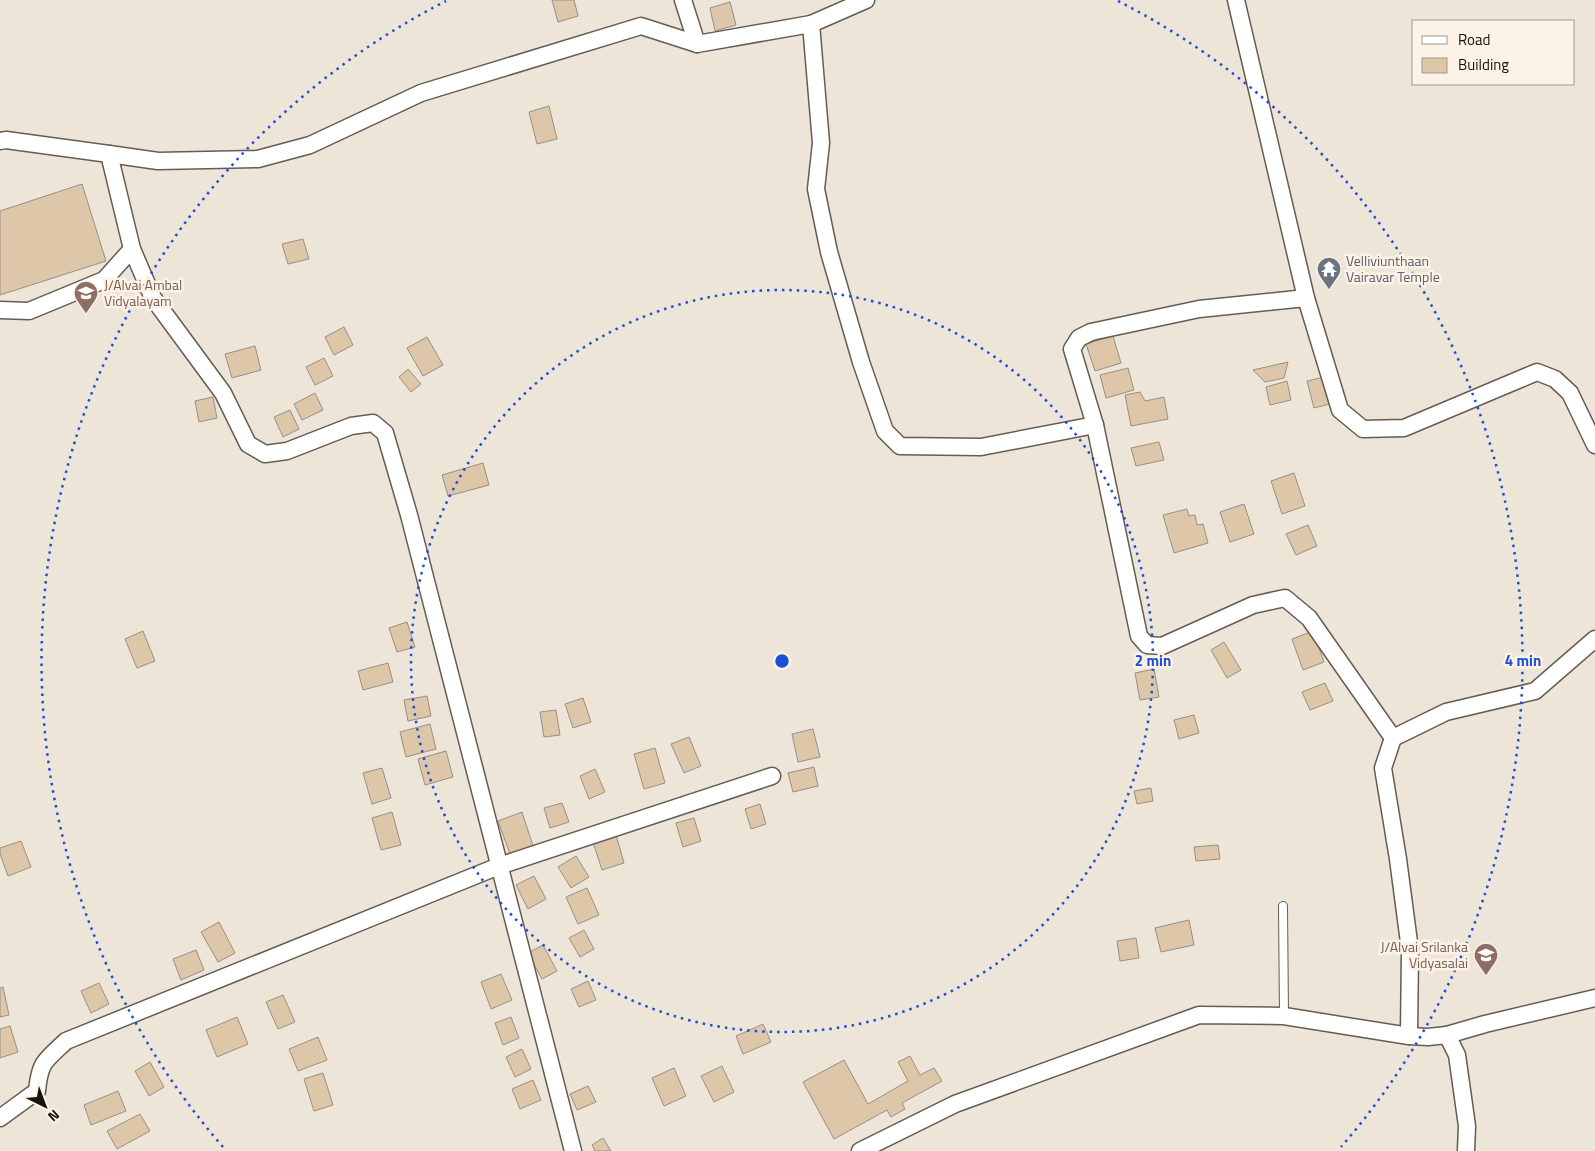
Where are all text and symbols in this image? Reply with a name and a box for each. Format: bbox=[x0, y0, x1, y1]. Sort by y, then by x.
legend bbox=[1412, 20, 1575, 85]
text: Road bbox=[1458, 28, 1490, 51]
text: Building bbox=[1458, 53, 1509, 76]
place label: Velliviunthaan Vairavar Temple bbox=[1346, 250, 1440, 287]
temple icon: Velliviunthaan Vairavar Temple bbox=[1316, 256, 1342, 290]
place label: J/Alvai Ambal Vidyalayam bbox=[104, 274, 182, 311]
school or university icon: J/Alvai Ambal Vidyalayam bbox=[73, 280, 99, 314]
text: 2 min bbox=[1135, 649, 1171, 672]
text: 4 min bbox=[1505, 649, 1541, 672]
centre of rings bbox=[773, 652, 791, 670]
place label: J/Alvai Srilanka Vidyasalai bbox=[1380, 936, 1468, 973]
school or university icon: J/Alvai Srilanka Vidyasalai bbox=[1473, 942, 1499, 976]
north arrow bbox=[20, 1081, 70, 1131]
text: N bbox=[43, 1105, 65, 1127]

